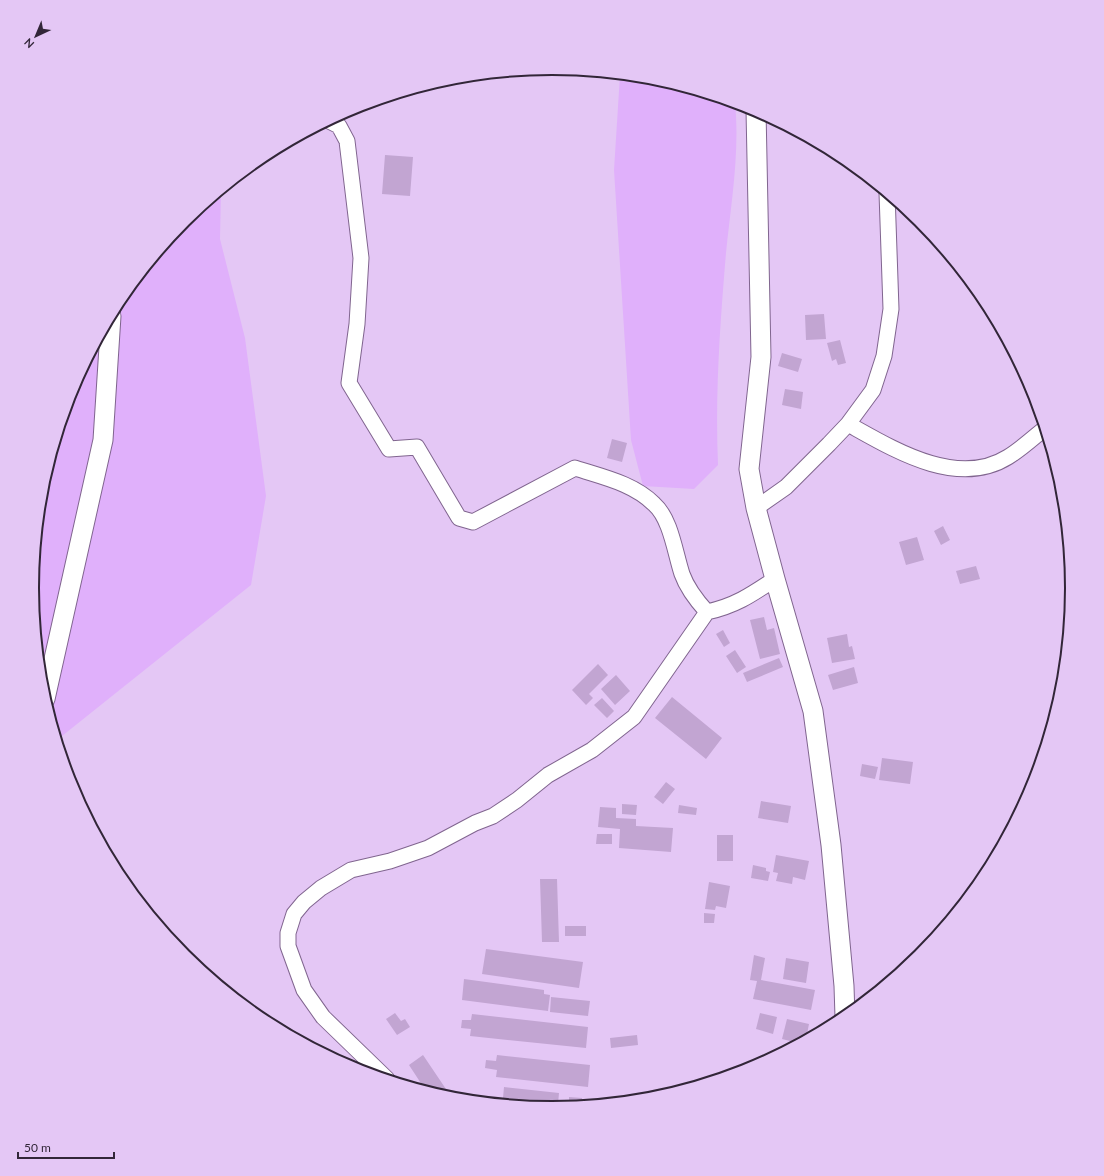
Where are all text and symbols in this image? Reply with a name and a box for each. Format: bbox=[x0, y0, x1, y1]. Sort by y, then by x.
north arrow bbox=[16, 16, 56, 56]
text: N bbox=[21, 36, 36, 51]
scale bar bbox=[18, 1134, 114, 1160]
text: 50 m bbox=[24, 1140, 51, 1155]

